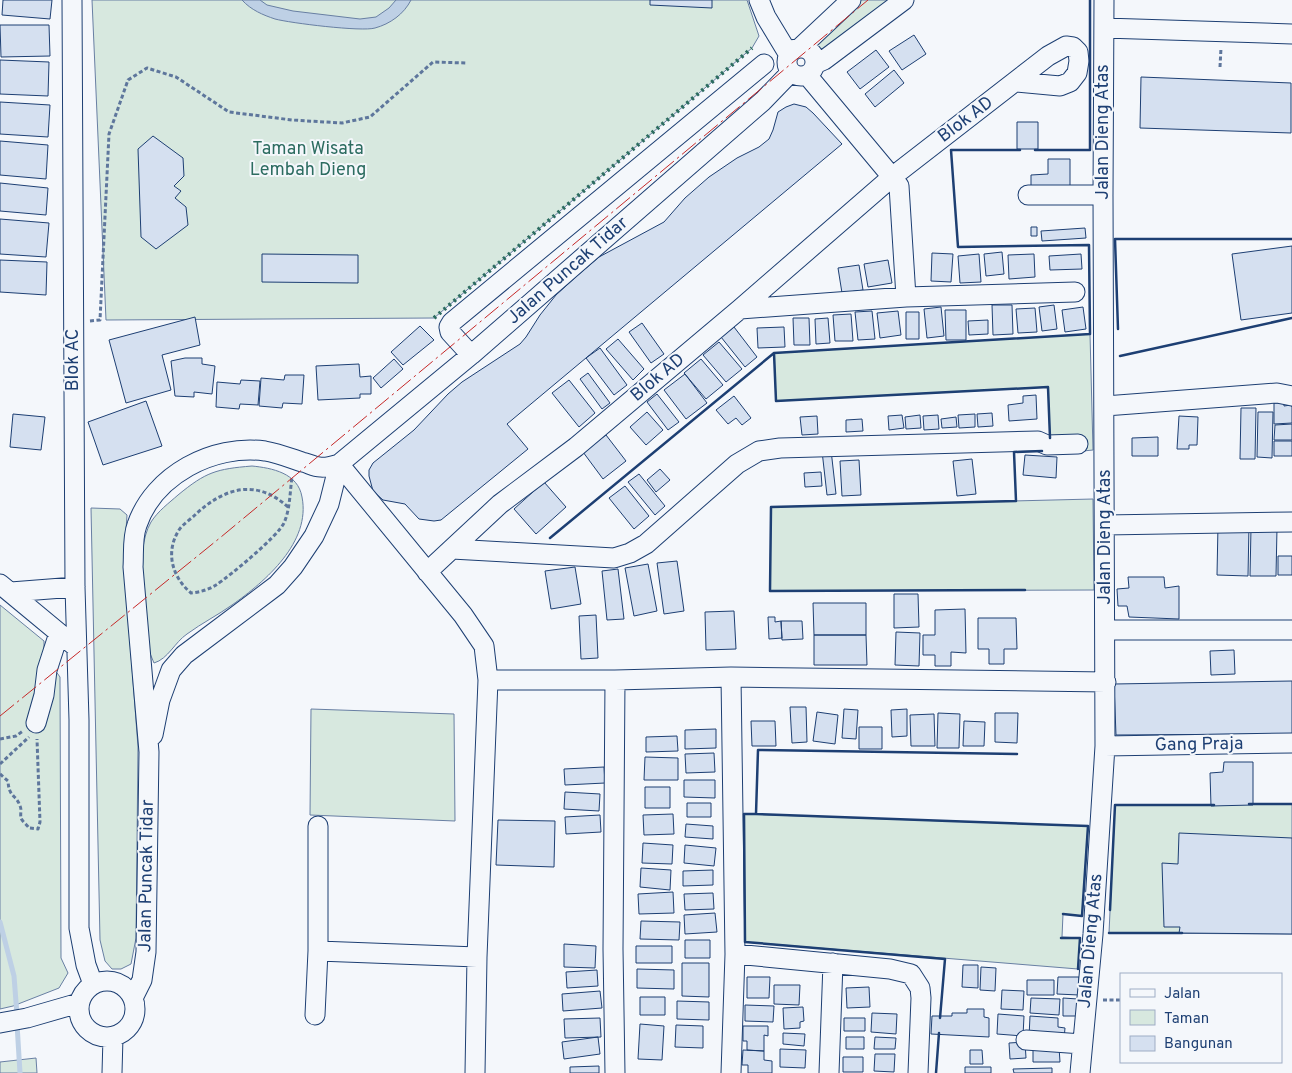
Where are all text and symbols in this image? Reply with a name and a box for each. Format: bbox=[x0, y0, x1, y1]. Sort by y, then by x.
street label: Jalan Dieng Atas bbox=[1092, 64, 1115, 200]
street label: Blok AD bbox=[934, 92, 998, 148]
park label: Taman Wisata Lembah Dieng bbox=[250, 138, 366, 182]
street label: Jalan Puncak Tidar bbox=[503, 212, 633, 330]
street label: Blok AC bbox=[62, 329, 85, 391]
street label: Blok AD bbox=[626, 349, 690, 407]
street label: Jalan Dieng Atas bbox=[1094, 469, 1117, 605]
street label: Gang Praja bbox=[1154, 733, 1244, 757]
street label: Jalan Puncak Tidar bbox=[134, 799, 160, 953]
street label: Jalan Dieng Atas bbox=[1074, 873, 1108, 1009]
legend bbox=[1120, 973, 1282, 1063]
text: Jalan bbox=[1164, 985, 1201, 1004]
text: Taman bbox=[1164, 1010, 1209, 1029]
text: Bangunan bbox=[1164, 1035, 1233, 1054]

